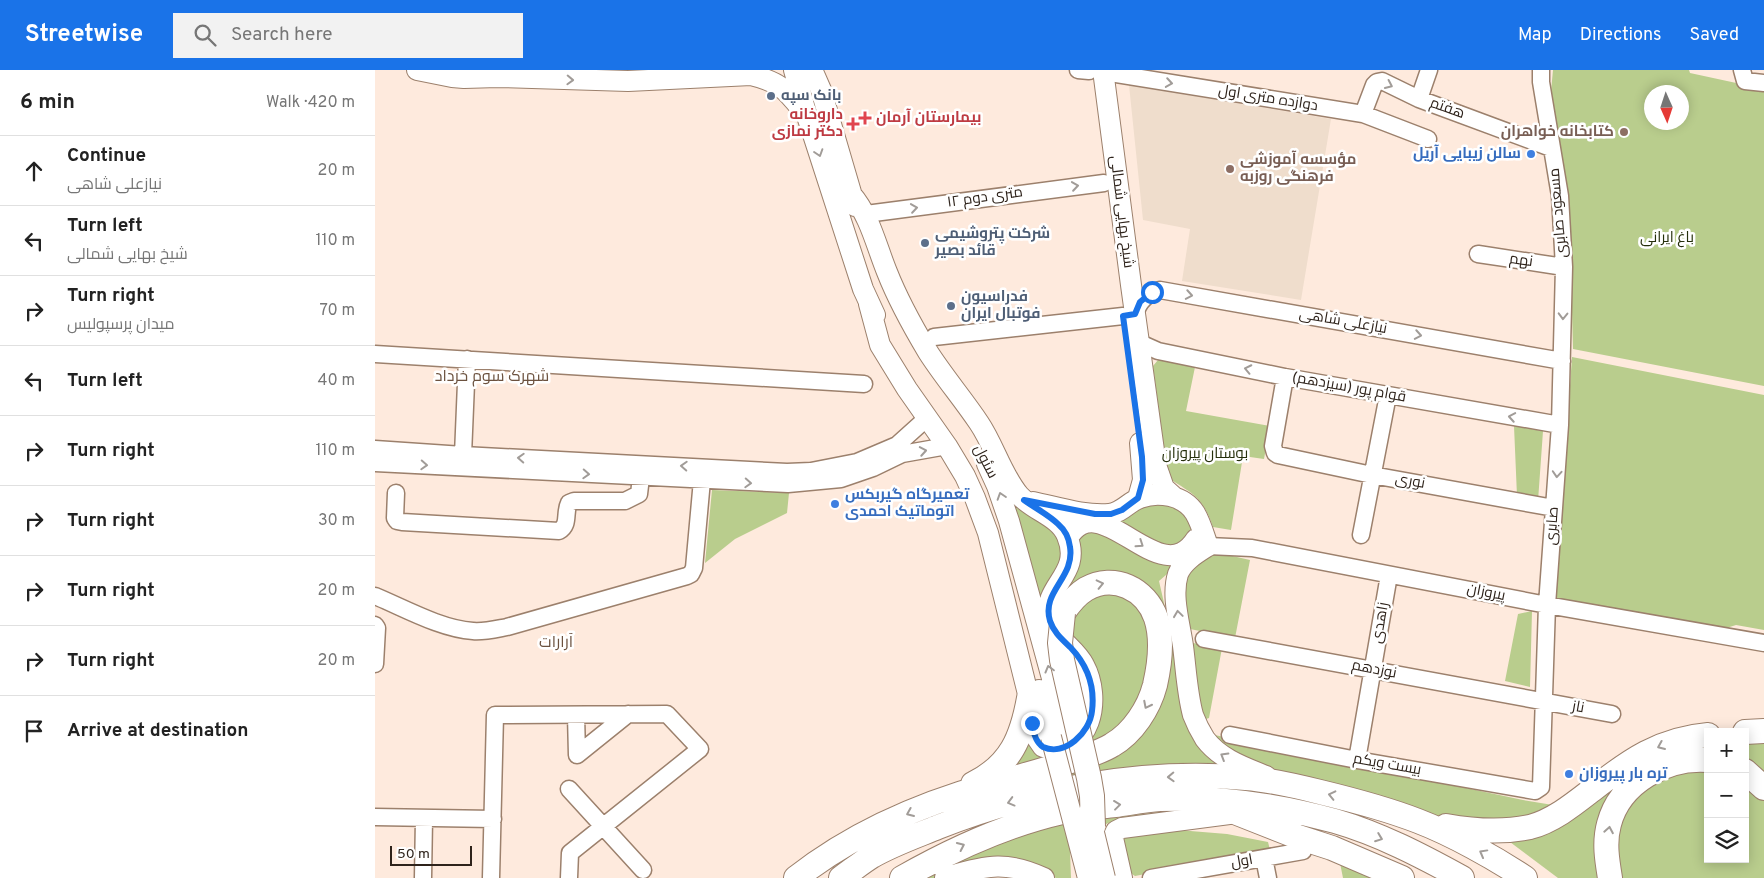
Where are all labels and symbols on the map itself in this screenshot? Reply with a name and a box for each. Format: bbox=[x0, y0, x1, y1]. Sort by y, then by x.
one-way arrow bbox=[567, 74, 575, 85]
one-way arrow bbox=[1165, 77, 1173, 87]
one-way arrow bbox=[1384, 79, 1393, 89]
street label: دوازده متری اول bbox=[1217, 82, 1319, 116]
north arrow bbox=[1644, 85, 1689, 130]
place label: بانک سپه bbox=[781, 87, 841, 106]
marker: بانک سپه bbox=[765, 90, 777, 102]
street label: هفتم bbox=[1427, 94, 1467, 124]
place label: داروخانه دکتر نمازی bbox=[772, 106, 843, 142]
place label: بیمارستان آرمان bbox=[876, 108, 981, 128]
marker: بیمارستان آرمان bbox=[858, 111, 872, 125]
marker: داروخانه دکتر نمازی bbox=[847, 118, 859, 130]
place label: کتابخانه خواهران bbox=[1501, 123, 1614, 142]
marker: کتابخانه خواهران bbox=[1618, 126, 1630, 138]
place label: سالن زیبایی آریل bbox=[1413, 144, 1521, 164]
marker: سالن زیبایی آریل bbox=[1525, 148, 1537, 160]
one-way arrow bbox=[813, 149, 823, 157]
place label: مؤسسه آموزشی فرهنگی روزبه bbox=[1240, 150, 1356, 187]
street label: شیخ بهایی شمالی bbox=[1105, 155, 1137, 269]
marker: مؤسسه آموزشی فرهنگی روزبه bbox=[1224, 163, 1236, 175]
street label: مسعود صابری bbox=[1546, 167, 1572, 259]
one-way arrow bbox=[1071, 182, 1080, 192]
street label: ۱۲ متری دوم bbox=[946, 183, 1024, 213]
one-way arrow bbox=[910, 203, 918, 214]
place label: شرکت پتروشیمی قائد بصیر bbox=[934, 225, 1050, 261]
park label: باغ ایرانی bbox=[1640, 229, 1694, 248]
marker: شرکت پتروشیمی قائد بصیر bbox=[919, 237, 931, 249]
street label: نهم bbox=[1508, 250, 1534, 272]
route start bbox=[1141, 281, 1164, 304]
place label: فدراسیون فوتبال ایران bbox=[961, 288, 1040, 324]
one-way arrow bbox=[1185, 290, 1193, 300]
marker: فدراسیون فوتبال ایران bbox=[945, 300, 957, 312]
street label: نیازعلی شاهی bbox=[1297, 305, 1389, 339]
one-way arrow bbox=[1558, 312, 1568, 320]
one-way arrow bbox=[1414, 330, 1422, 340]
one-way arrow bbox=[1244, 364, 1253, 375]
district label: شهرک سوم خرداد bbox=[435, 367, 549, 387]
street label: قوام پور (سیزدهم) bbox=[1290, 369, 1408, 407]
one-way arrow bbox=[1507, 412, 1516, 422]
street label: سئول bbox=[968, 442, 1002, 482]
park label: بوستان پیروزان bbox=[1162, 445, 1248, 464]
one-way arrow bbox=[918, 446, 927, 456]
one-way arrow bbox=[517, 452, 525, 463]
one-way arrow bbox=[420, 460, 428, 471]
one-way arrow bbox=[679, 460, 687, 471]
one-way arrow bbox=[582, 468, 590, 479]
street label: نوری bbox=[1394, 470, 1426, 494]
one-way arrow bbox=[1551, 470, 1562, 478]
one-way arrow bbox=[744, 477, 752, 488]
place label: تعمیرگاه گیربکس اتوماتیک احمدی bbox=[845, 486, 970, 522]
one-way arrow bbox=[996, 492, 1006, 500]
marker: تعمیرگاه گیربکس اتوماتیک احمدی bbox=[829, 498, 841, 510]
street label: صابری bbox=[1542, 506, 1564, 546]
one-way arrow bbox=[1135, 538, 1144, 548]
one-way arrow bbox=[1095, 579, 1104, 590]
street label: پیروزان bbox=[1465, 580, 1507, 606]
street label: زاهدی bbox=[1368, 601, 1394, 645]
one-way arrow bbox=[1174, 609, 1184, 618]
district label: آرارات bbox=[539, 633, 574, 653]
street label: نوزدهم bbox=[1350, 656, 1398, 684]
one-way arrow bbox=[1044, 664, 1055, 673]
street label: ناز bbox=[1569, 697, 1586, 718]
one-way arrow bbox=[1143, 700, 1153, 709]
route end bbox=[1021, 712, 1044, 735]
one-way arrow bbox=[1657, 739, 1666, 750]
street label: بیست ویکم bbox=[1351, 750, 1423, 780]
one-way arrow bbox=[1220, 753, 1229, 763]
place label: تره بار پیروزان bbox=[1579, 765, 1668, 784]
marker: تره بار پیروزان bbox=[1563, 768, 1575, 780]
one-way arrow bbox=[1167, 772, 1175, 783]
one-way arrow bbox=[1328, 790, 1337, 801]
one-way arrow bbox=[1007, 796, 1016, 807]
one-way arrow bbox=[1113, 800, 1121, 811]
one-way arrow bbox=[906, 806, 915, 817]
one-way arrow bbox=[1603, 825, 1613, 834]
one-way arrow bbox=[1374, 832, 1382, 842]
scale bar bbox=[390, 843, 473, 866]
one-way arrow bbox=[955, 843, 964, 853]
one-way arrow bbox=[1479, 849, 1488, 859]
street label: اول bbox=[1229, 851, 1255, 873]

